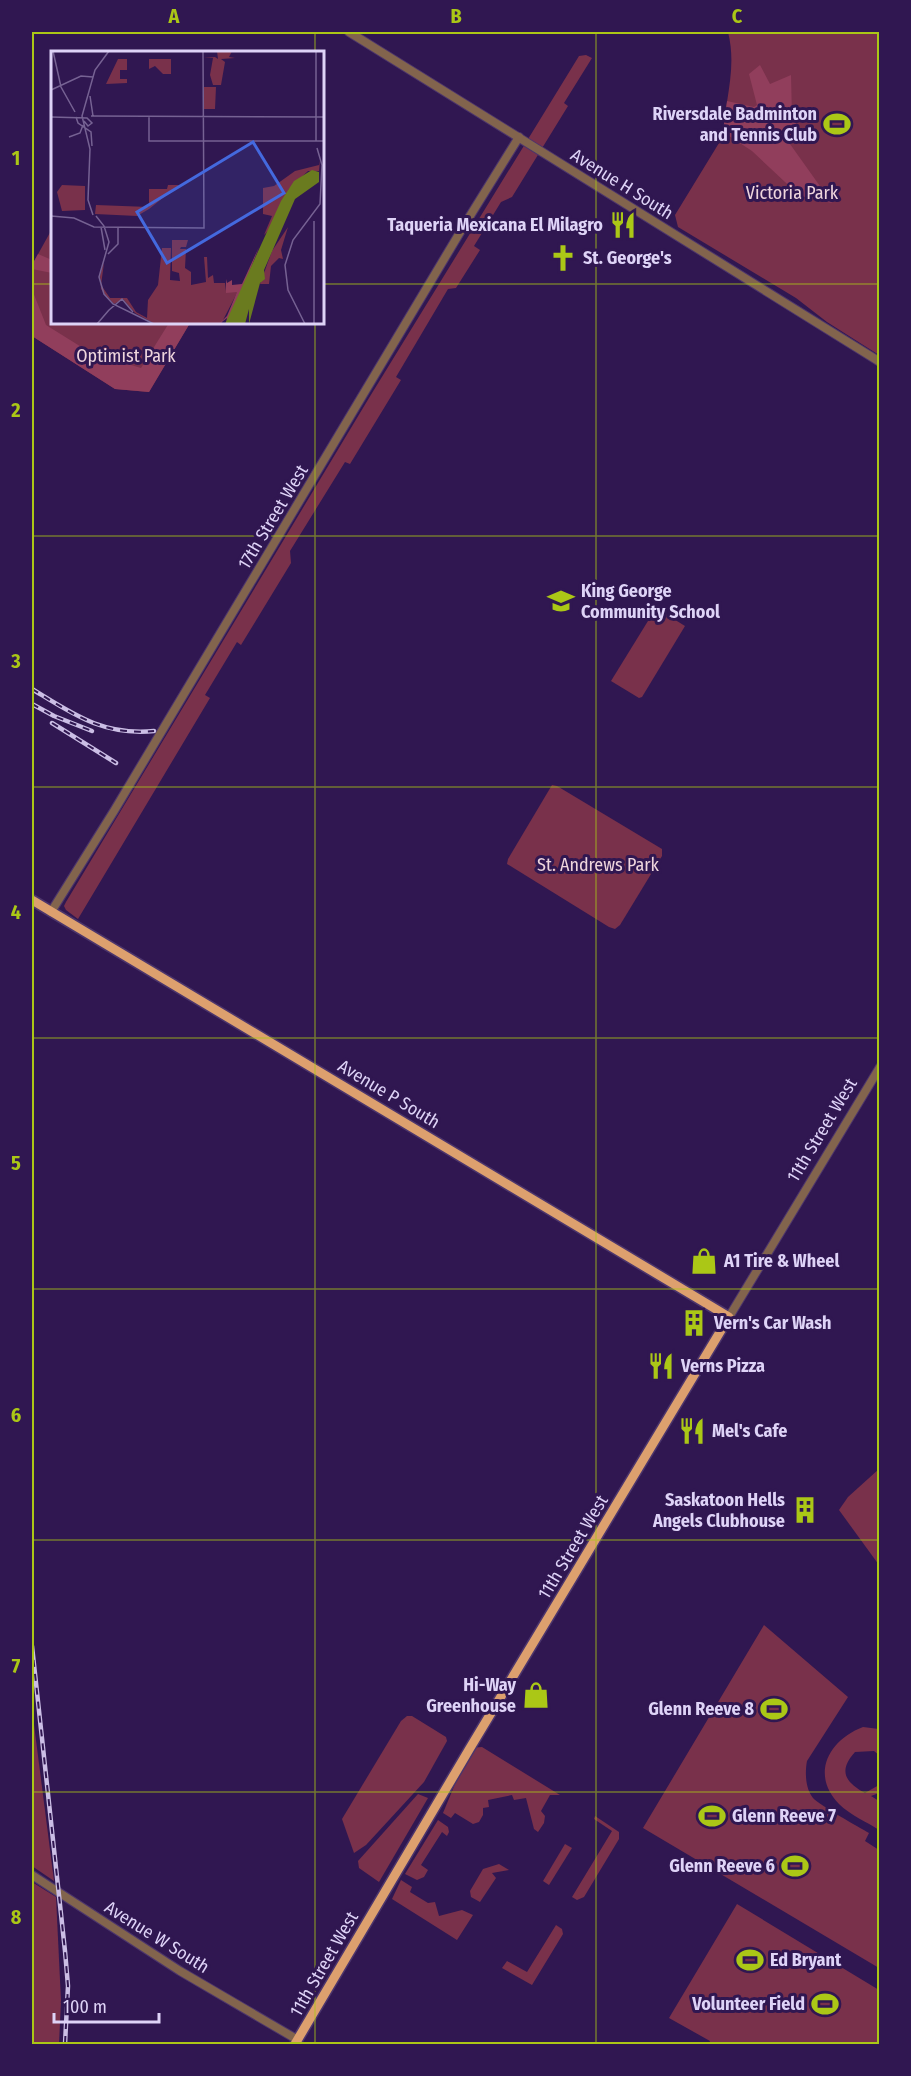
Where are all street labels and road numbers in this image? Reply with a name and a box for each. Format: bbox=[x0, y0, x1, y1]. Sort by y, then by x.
street label: Avenue H South bbox=[567, 144, 677, 224]
street label: 17th Street West bbox=[233, 461, 313, 573]
street label: Avenue P South bbox=[334, 1055, 444, 1133]
street label: 11th Street West bbox=[782, 1074, 862, 1186]
street label: 11th Street West bbox=[533, 1491, 613, 1603]
street label: Avenue W South bbox=[101, 1896, 213, 1978]
street label: 11th Street West bbox=[285, 1907, 363, 2020]

